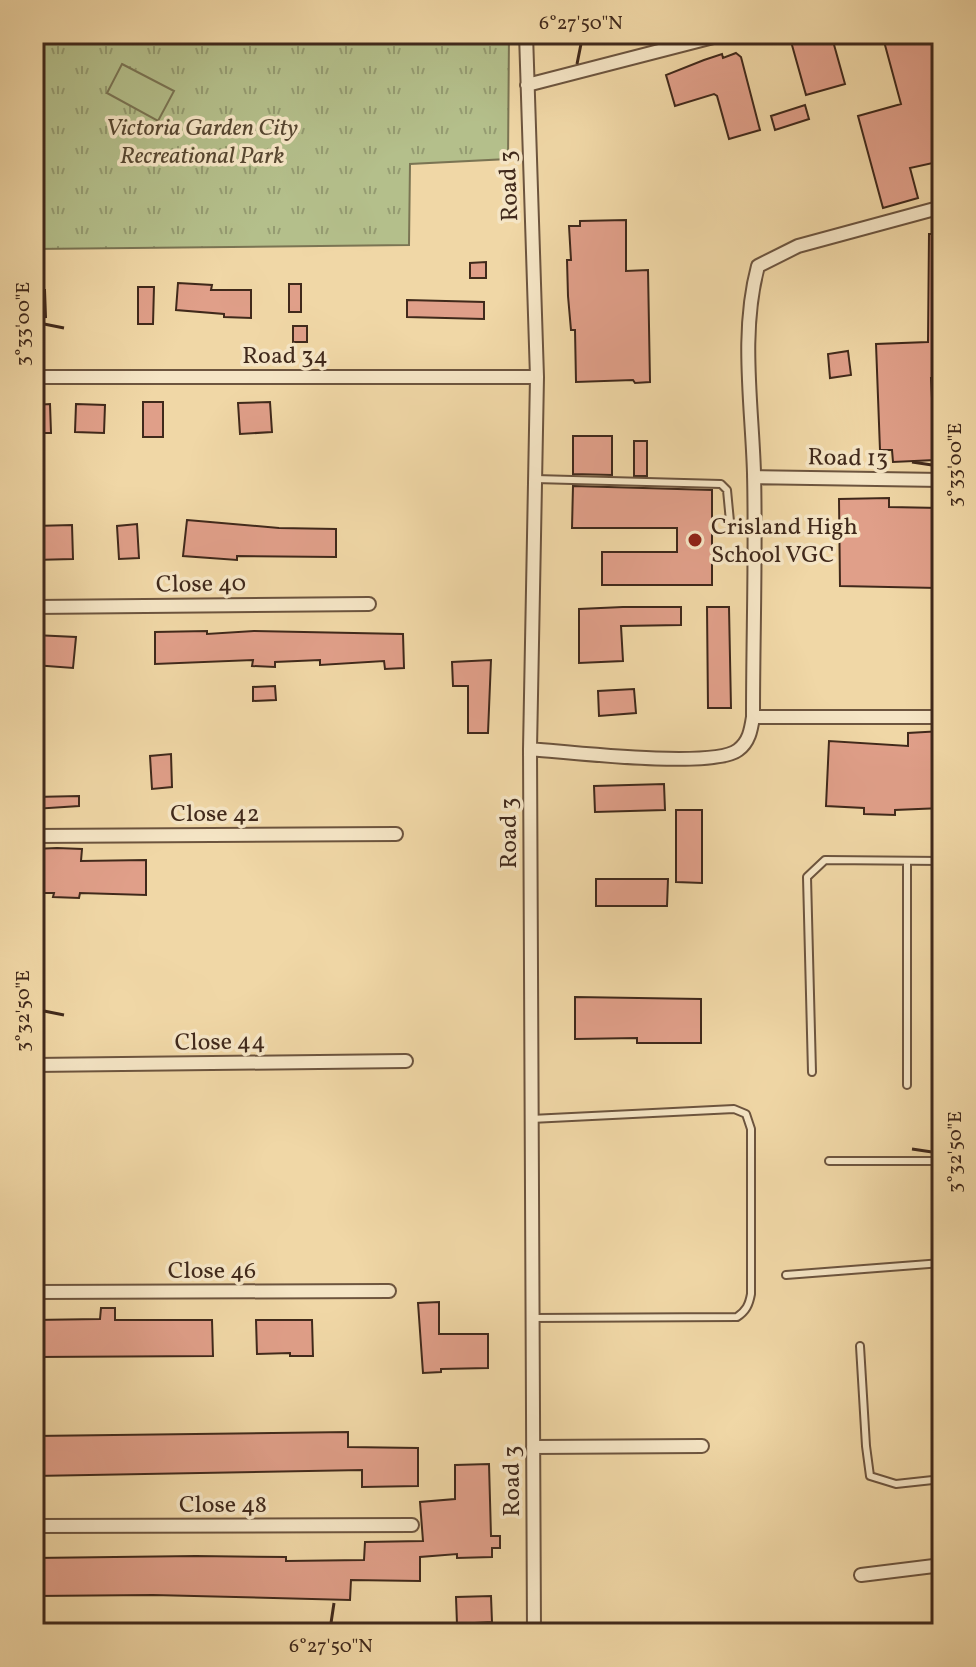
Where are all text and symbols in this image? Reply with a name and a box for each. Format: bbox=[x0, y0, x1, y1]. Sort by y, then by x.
text: 6°27'50"N bbox=[539, 10, 623, 38]
park label: Victoria Garden City Recreational Park bbox=[106, 112, 298, 174]
street label: Road 3 bbox=[492, 150, 528, 222]
text: 3°33'00"E bbox=[10, 282, 38, 366]
street label: Road 34 bbox=[242, 340, 328, 374]
text: 3°33'00"E bbox=[942, 423, 970, 507]
street label: Road 13 bbox=[807, 441, 889, 477]
place label: Crisland High School VGC bbox=[711, 511, 858, 573]
marker: Crisland High School VGC bbox=[686, 531, 704, 549]
street label: Close 40 bbox=[156, 567, 246, 603]
street label: Road 3 bbox=[493, 797, 527, 869]
street label: Close 42 bbox=[170, 798, 260, 832]
text: 3°32'50"E bbox=[10, 970, 38, 1052]
street label: Close 44 bbox=[174, 1025, 266, 1061]
text: 3°32'50"E bbox=[942, 1111, 970, 1193]
street label: Close 46 bbox=[168, 1255, 256, 1289]
street label: Road 3 bbox=[496, 1445, 530, 1517]
street label: Close 48 bbox=[179, 1489, 267, 1523]
text: 6°27'50"N bbox=[289, 1633, 373, 1661]

